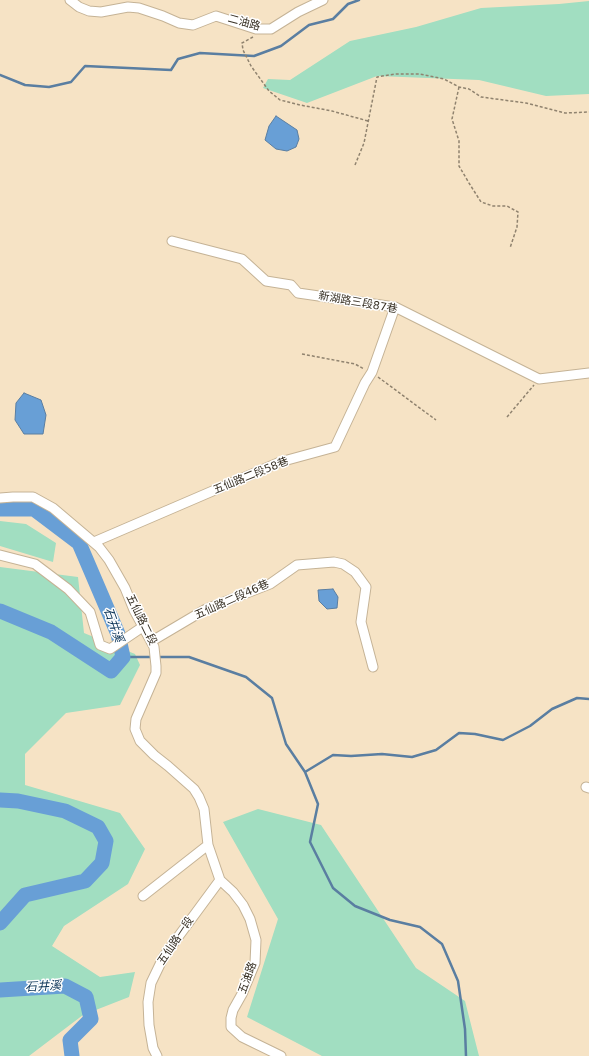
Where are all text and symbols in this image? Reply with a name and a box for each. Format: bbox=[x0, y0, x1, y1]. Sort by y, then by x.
street label: 二油路 bbox=[226, 12, 262, 34]
street label: 新湖路三段87巷 bbox=[317, 290, 399, 316]
street label: 五仙路二段58巷 bbox=[211, 455, 291, 497]
street label: 五仙路二段46巷 bbox=[193, 578, 271, 622]
street label: 五仙路二段 bbox=[123, 592, 159, 648]
water label: 石井溪 bbox=[100, 606, 126, 644]
street label: 五仙路一段 bbox=[155, 915, 197, 967]
street label: 五油路 bbox=[236, 960, 260, 996]
water label: 石井溪 bbox=[25, 979, 61, 995]

